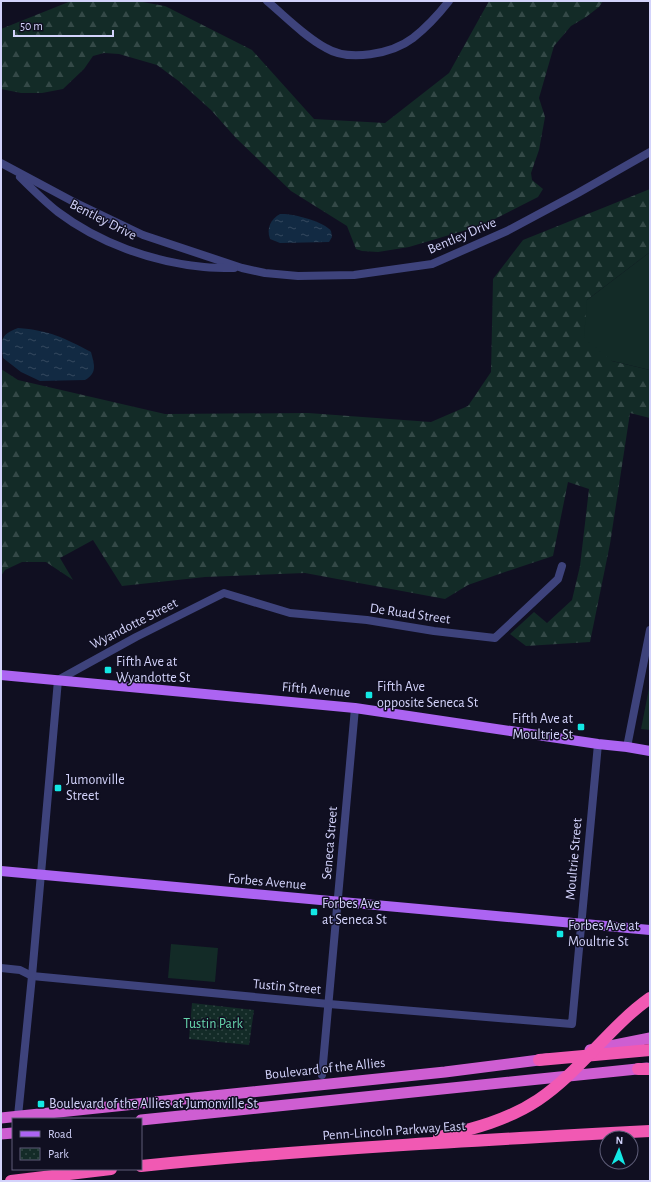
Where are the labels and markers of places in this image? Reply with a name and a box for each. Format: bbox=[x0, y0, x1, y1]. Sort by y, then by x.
place label: Fifth Ave at Wyandotte St bbox=[116, 655, 191, 685]
marker: Fifth Ave at Wyandotte St bbox=[103, 665, 113, 675]
place label: Fifth Ave opposite Seneca St bbox=[377, 680, 479, 710]
marker: Fifth Ave opposite Seneca St bbox=[364, 690, 374, 700]
place label: Fifth Ave at Moultrie St bbox=[512, 712, 574, 742]
marker: Fifth Ave at Moultrie St bbox=[576, 722, 586, 732]
place label: Jumonville Street bbox=[66, 773, 125, 803]
marker: Jumonville Street bbox=[53, 783, 63, 793]
place label: Forbes Ave at Seneca St bbox=[322, 897, 387, 927]
marker: Forbes Ave at Seneca St bbox=[309, 907, 319, 917]
place label: Forbes Ave at Moultrie St bbox=[568, 919, 640, 949]
marker: Forbes Ave at Moultrie St bbox=[555, 929, 565, 939]
place label: Boulevard of the Allies at Jumonville St bbox=[49, 1097, 258, 1111]
marker: Boulevard of the Allies at Jumonville St bbox=[36, 1099, 46, 1109]

